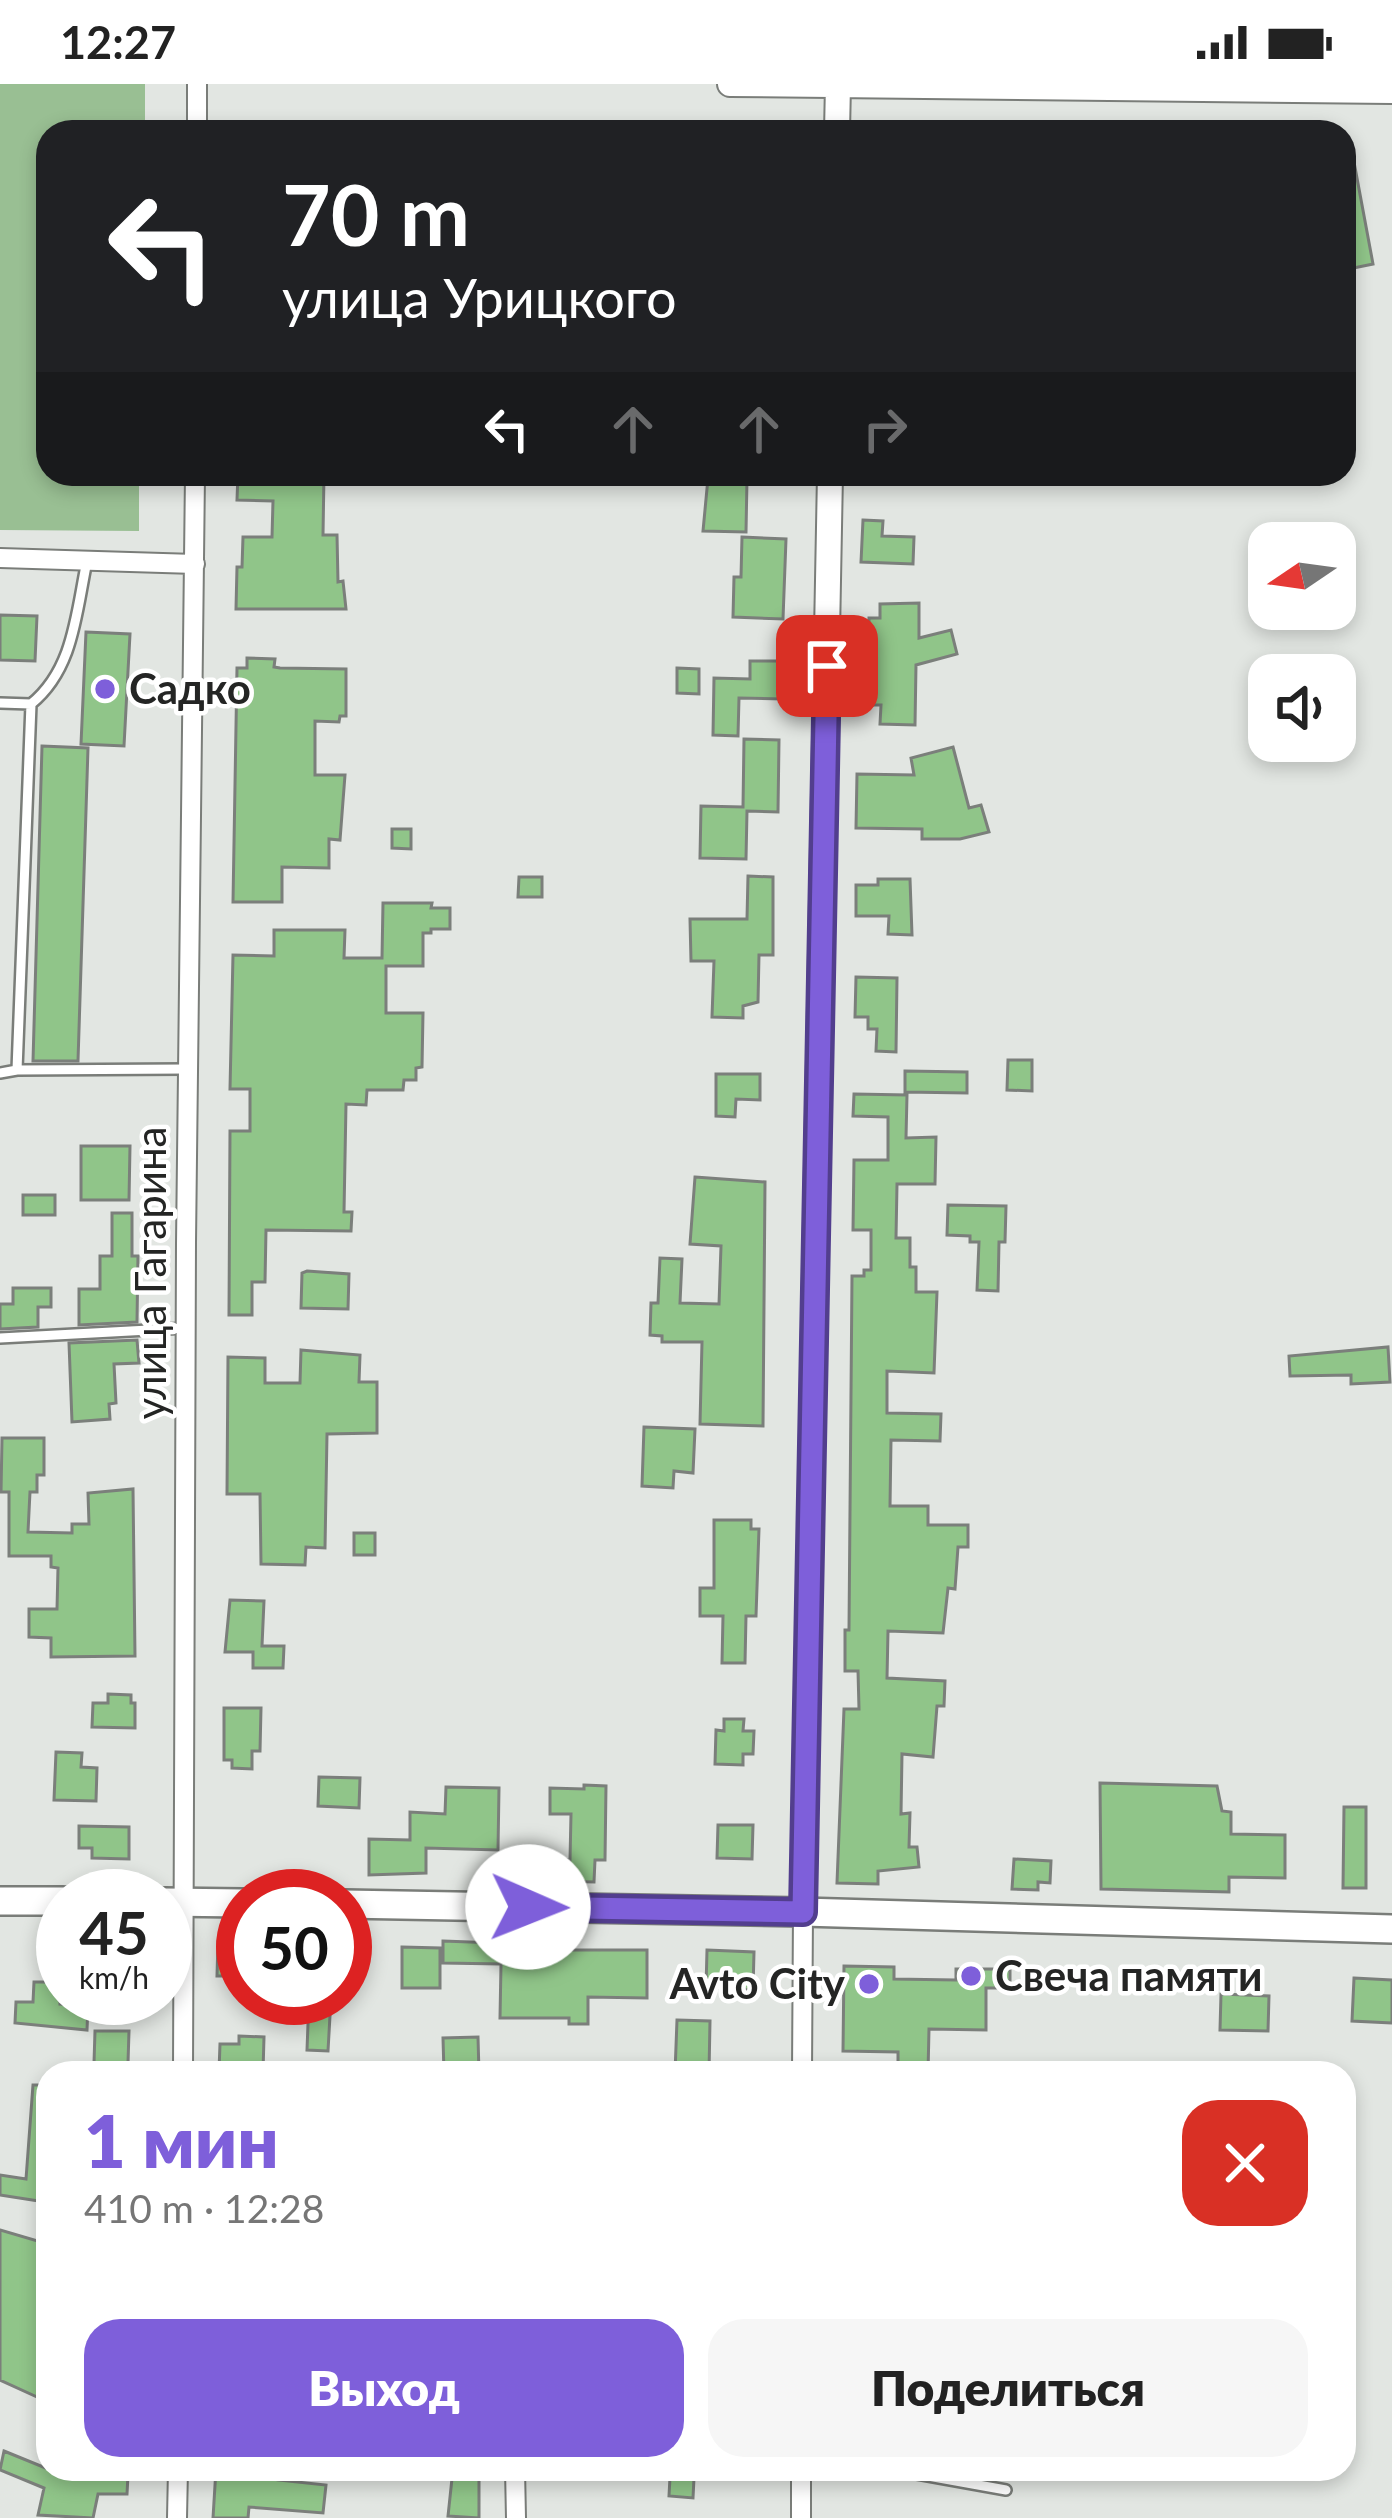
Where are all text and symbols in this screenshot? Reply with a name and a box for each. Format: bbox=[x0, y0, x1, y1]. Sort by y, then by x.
text: 12:27 bbox=[60, 15, 176, 69]
text: 70 m bbox=[282, 163, 470, 264]
icon: left bbox=[84, 168, 240, 324]
text: улица Урицкого bbox=[282, 265, 677, 330]
icon: left bbox=[474, 396, 540, 462]
icon: ahead bbox=[600, 396, 666, 462]
icon: ahead bbox=[726, 396, 792, 462]
icon: right bbox=[852, 396, 918, 462]
north arrow bbox=[1248, 522, 1356, 630]
map controls bbox=[1248, 522, 1356, 762]
pin bbox=[776, 615, 878, 717]
icon: arrive bbox=[794, 633, 860, 699]
button: sound bbox=[1248, 654, 1356, 762]
place label: Садко bbox=[129, 663, 251, 713]
marker: Садко bbox=[92, 676, 118, 702]
street label: улица Гагарина bbox=[125, 1127, 175, 1419]
position arrow bbox=[465, 1844, 591, 1970]
speed limit sign: 50 bbox=[216, 1869, 372, 2025]
text: 45 bbox=[79, 1896, 149, 1968]
place label: Свеча памяти bbox=[995, 1950, 1263, 2000]
place label: Avto City bbox=[668, 1958, 846, 2008]
text: km/h bbox=[79, 1959, 149, 1995]
marker: Свеча памяти bbox=[958, 1963, 984, 1989]
marker: Avto City bbox=[856, 1971, 882, 1997]
text: 1 мин bbox=[84, 2097, 279, 2183]
button: close bbox=[1182, 2100, 1308, 2226]
text: 410 m · 12:28 bbox=[84, 2185, 324, 2231]
button: Выход bbox=[84, 2319, 684, 2457]
button: Поделиться bbox=[708, 2319, 1308, 2457]

